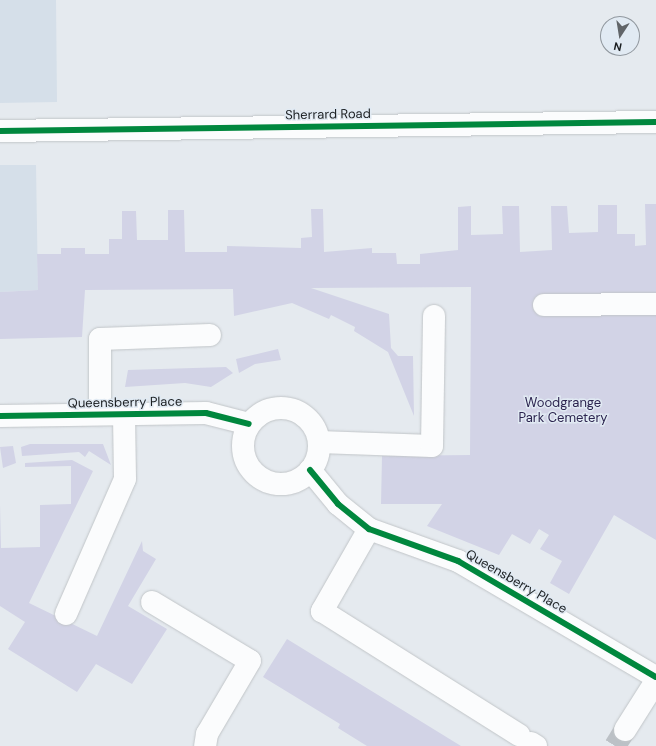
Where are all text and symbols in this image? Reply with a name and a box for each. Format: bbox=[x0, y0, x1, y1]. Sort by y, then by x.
north arrow bbox=[600, 16, 640, 56]
text: N bbox=[612, 39, 623, 54]
street label: Sherrard Road bbox=[285, 106, 371, 124]
street label: Queensberry Place bbox=[68, 394, 182, 412]
park label: Woodgrange Park Cemetery bbox=[519, 396, 607, 427]
street label: Queensberry Place bbox=[463, 547, 569, 617]

